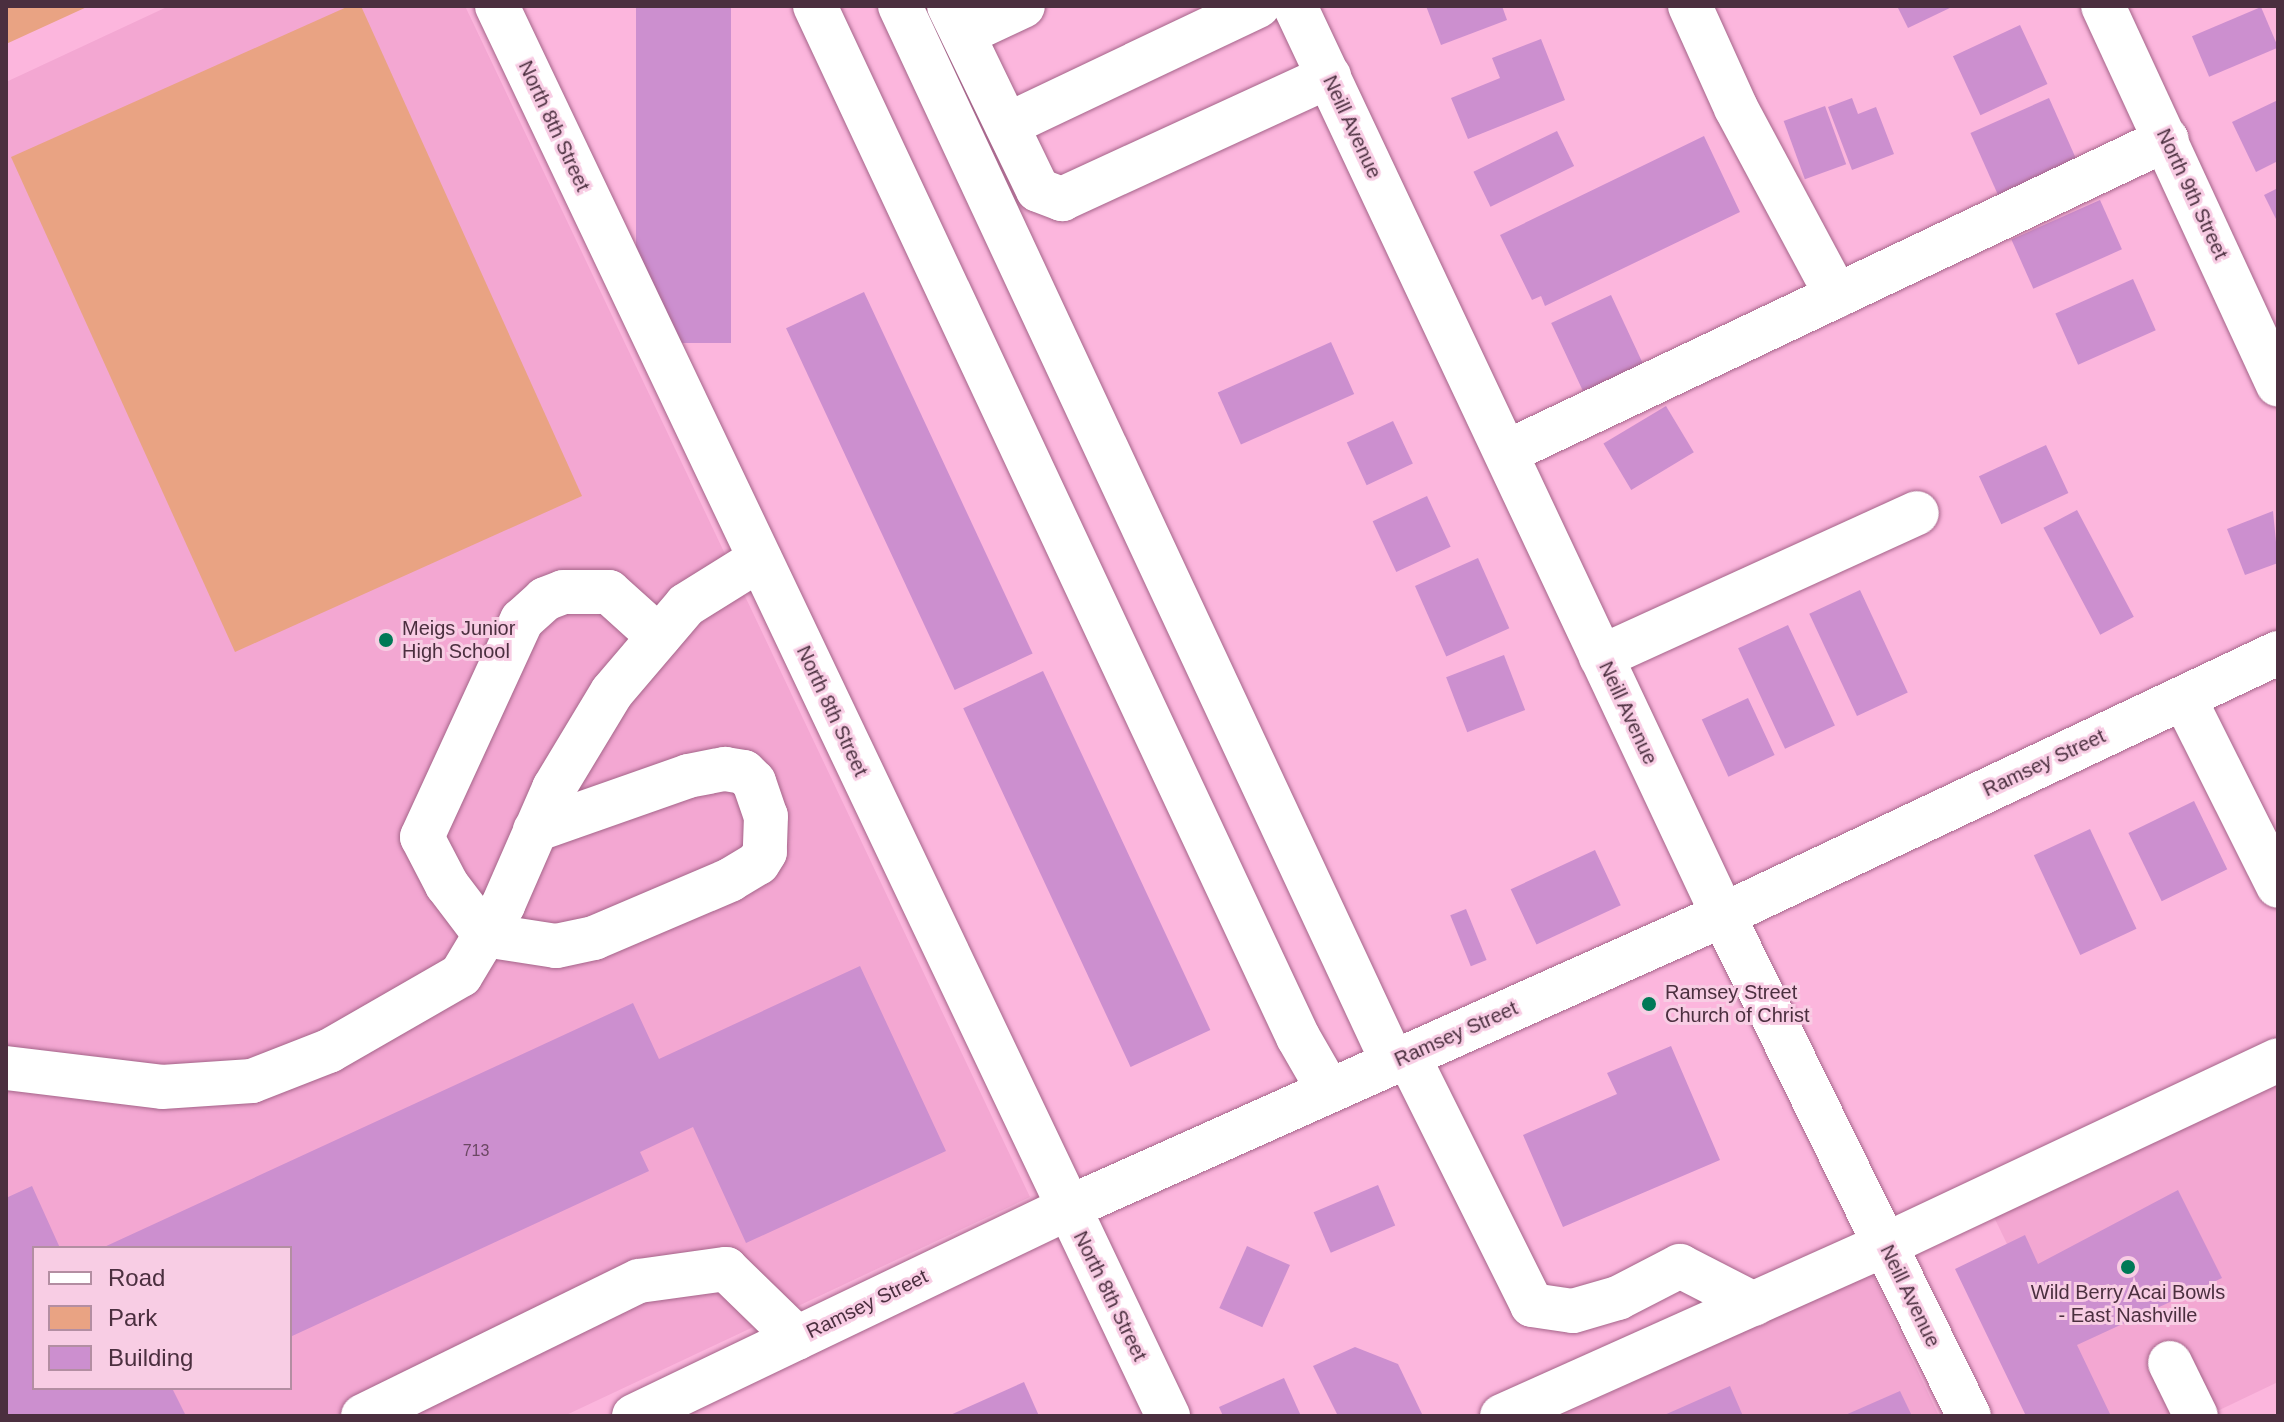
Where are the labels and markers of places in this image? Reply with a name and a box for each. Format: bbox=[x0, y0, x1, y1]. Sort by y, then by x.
place label: Meigs Junior High School bbox=[402, 616, 515, 663]
marker: Meigs Junior High School bbox=[377, 631, 395, 649]
place label: Ramsey Street Church of Christ bbox=[1665, 980, 1809, 1027]
marker: Ramsey Street Church of Christ bbox=[1640, 995, 1658, 1013]
marker: Wild Berry Acai Bowls - East Nashville bbox=[2119, 1258, 2137, 1276]
place label: Wild Berry Acai Bowls - East Nashville bbox=[2030, 1280, 2226, 1327]

